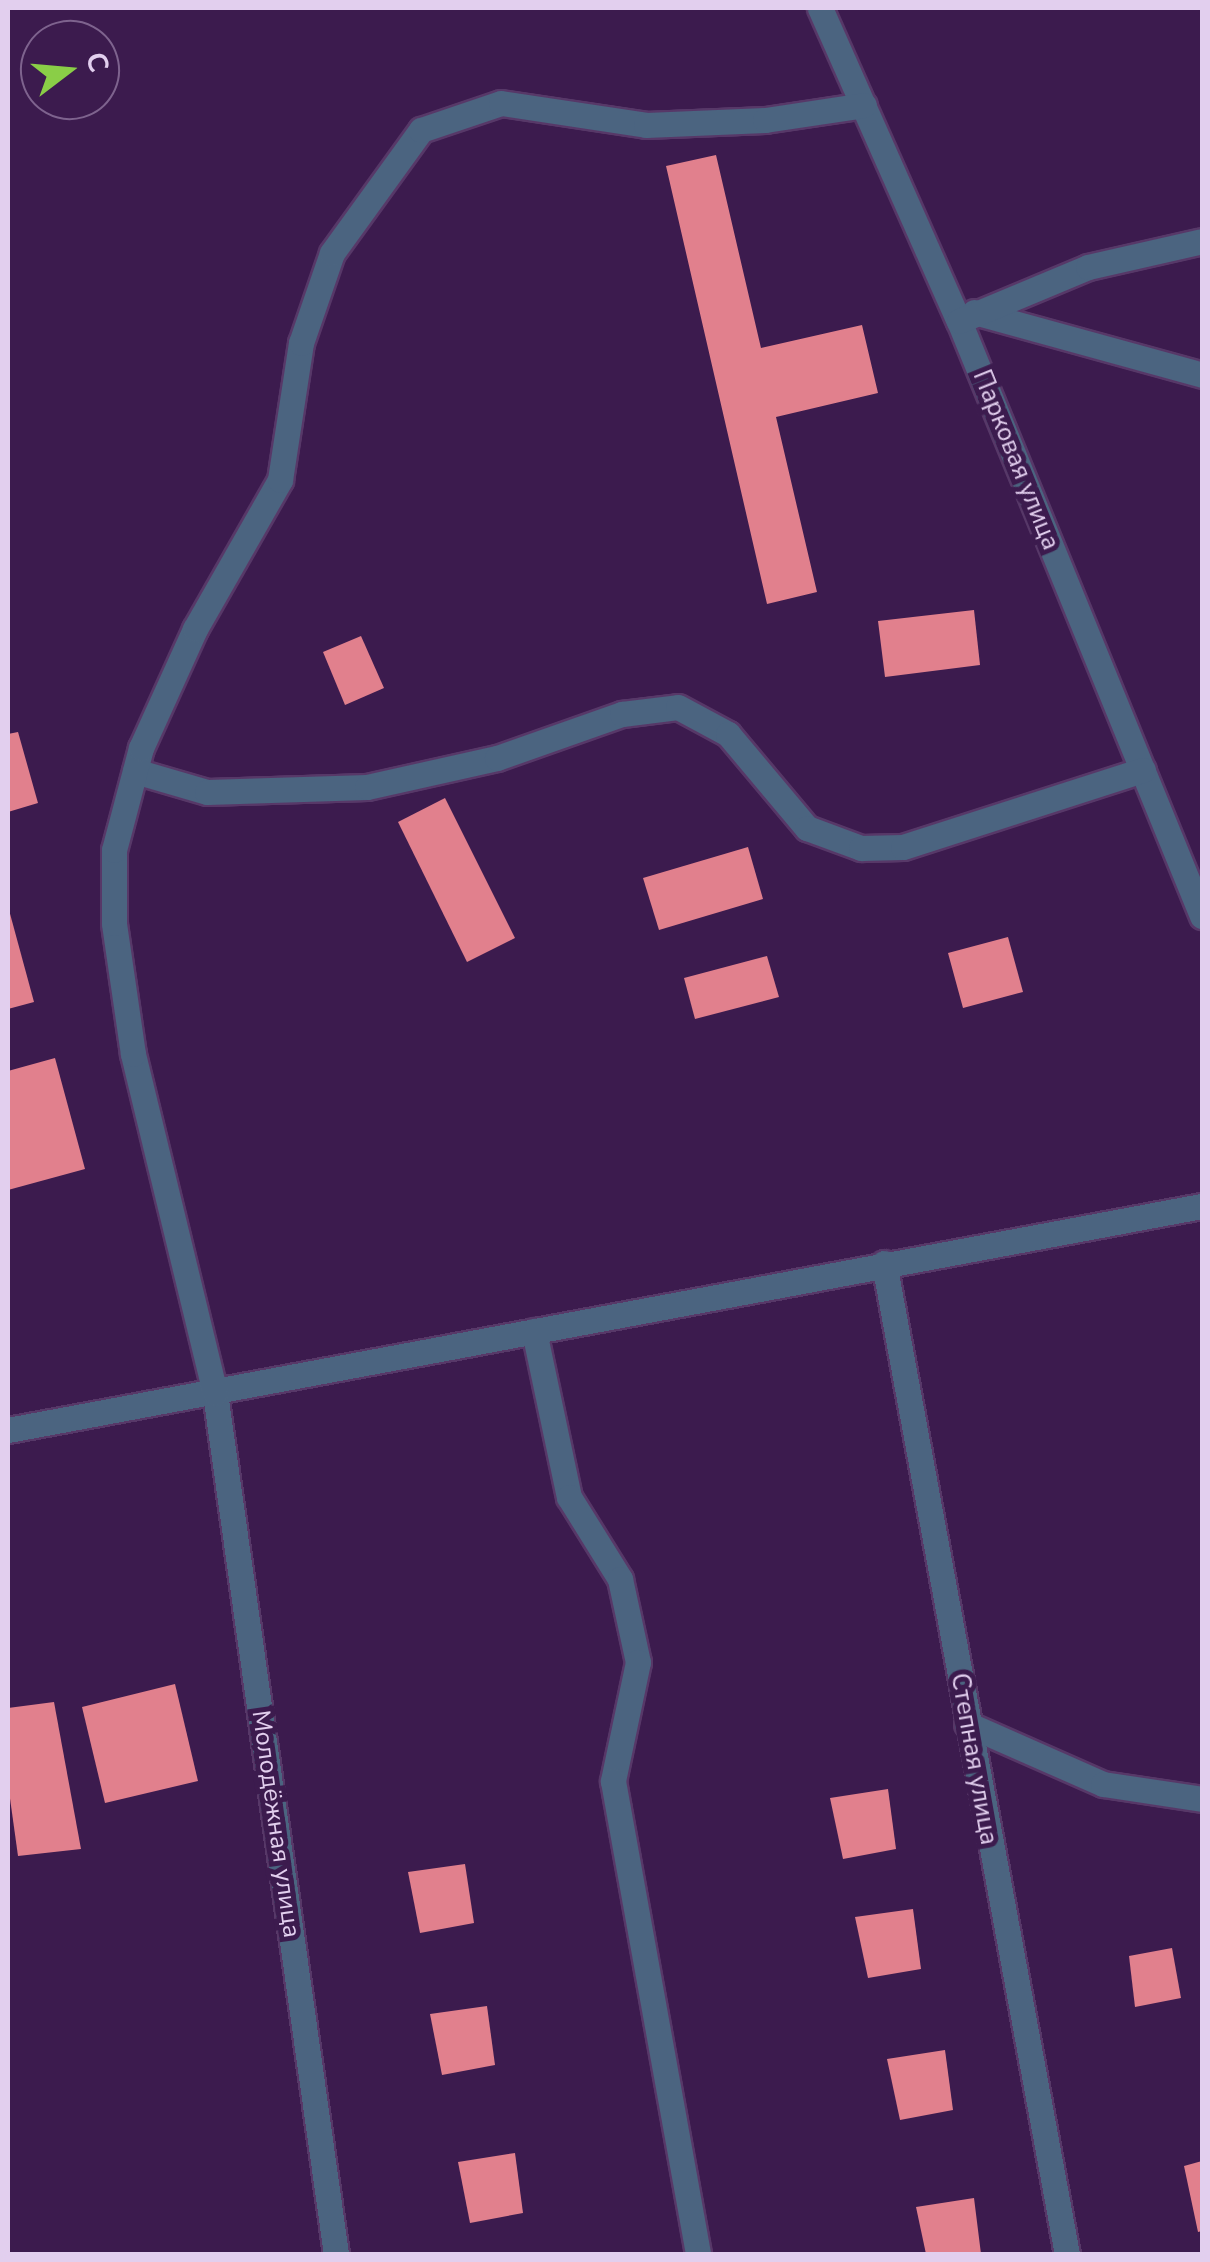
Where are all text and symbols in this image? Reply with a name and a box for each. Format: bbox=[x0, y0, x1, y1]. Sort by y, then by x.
north arrow bbox=[20, 20, 120, 120]
text: С bbox=[76, 48, 118, 77]
street label: Парковая улица bbox=[966, 366, 1066, 554]
street label: Степная улица bbox=[944, 1671, 1004, 1847]
street label: Молодёжная улица bbox=[245, 1708, 307, 1940]

